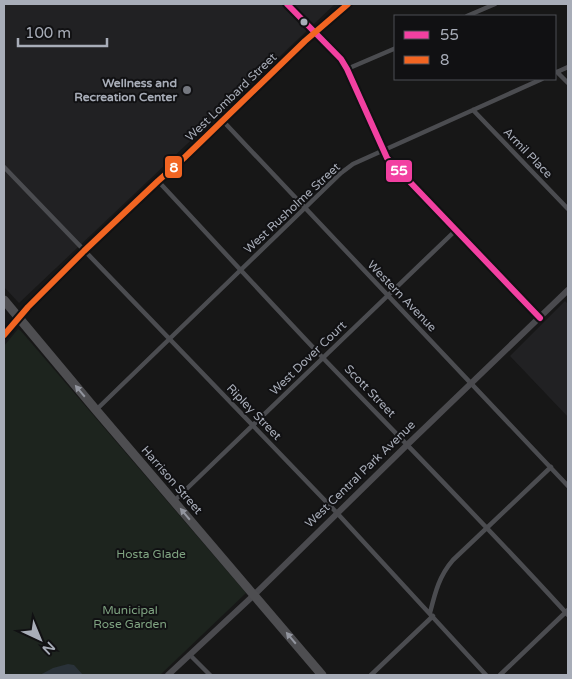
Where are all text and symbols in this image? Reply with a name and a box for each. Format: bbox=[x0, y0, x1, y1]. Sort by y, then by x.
scale bar bbox=[18, 15, 106, 47]
legend bbox=[394, 15, 557, 80]
unlabelled marker bbox=[299, 17, 309, 27]
text: 100 m bbox=[25, 24, 71, 42]
text: 55 bbox=[440, 26, 459, 44]
street label: West Lombard Street bbox=[183, 50, 280, 144]
text: 8 bbox=[440, 51, 449, 69]
place label: Wellness and Recreation Center bbox=[74, 76, 177, 104]
marker: Wellness and Recreation Center bbox=[181, 84, 193, 96]
street label: Armil Place bbox=[501, 125, 556, 181]
line badge: 8 bbox=[164, 155, 183, 179]
text: 8 bbox=[170, 159, 179, 176]
line badge: 55 bbox=[385, 159, 413, 183]
street label: West Rusholme Street bbox=[241, 160, 343, 256]
text: 55 bbox=[390, 162, 408, 179]
street label: Western Avenue bbox=[365, 258, 440, 335]
street label: West Dover Court bbox=[267, 318, 349, 398]
street label: Scott Street bbox=[341, 362, 399, 420]
street label: Ripley Street bbox=[224, 381, 285, 443]
one-way arrow bbox=[74, 385, 85, 398]
street label: West Central Park Avenue bbox=[302, 418, 418, 530]
street label: Harrison Street bbox=[139, 443, 206, 517]
one-way arrow bbox=[179, 509, 191, 521]
park label: Hosta Glade bbox=[116, 547, 186, 561]
park label: Municipal Rose Garden bbox=[93, 603, 167, 631]
north arrow bbox=[15, 614, 65, 664]
one-way arrow bbox=[285, 632, 296, 645]
text: N bbox=[39, 638, 59, 658]

